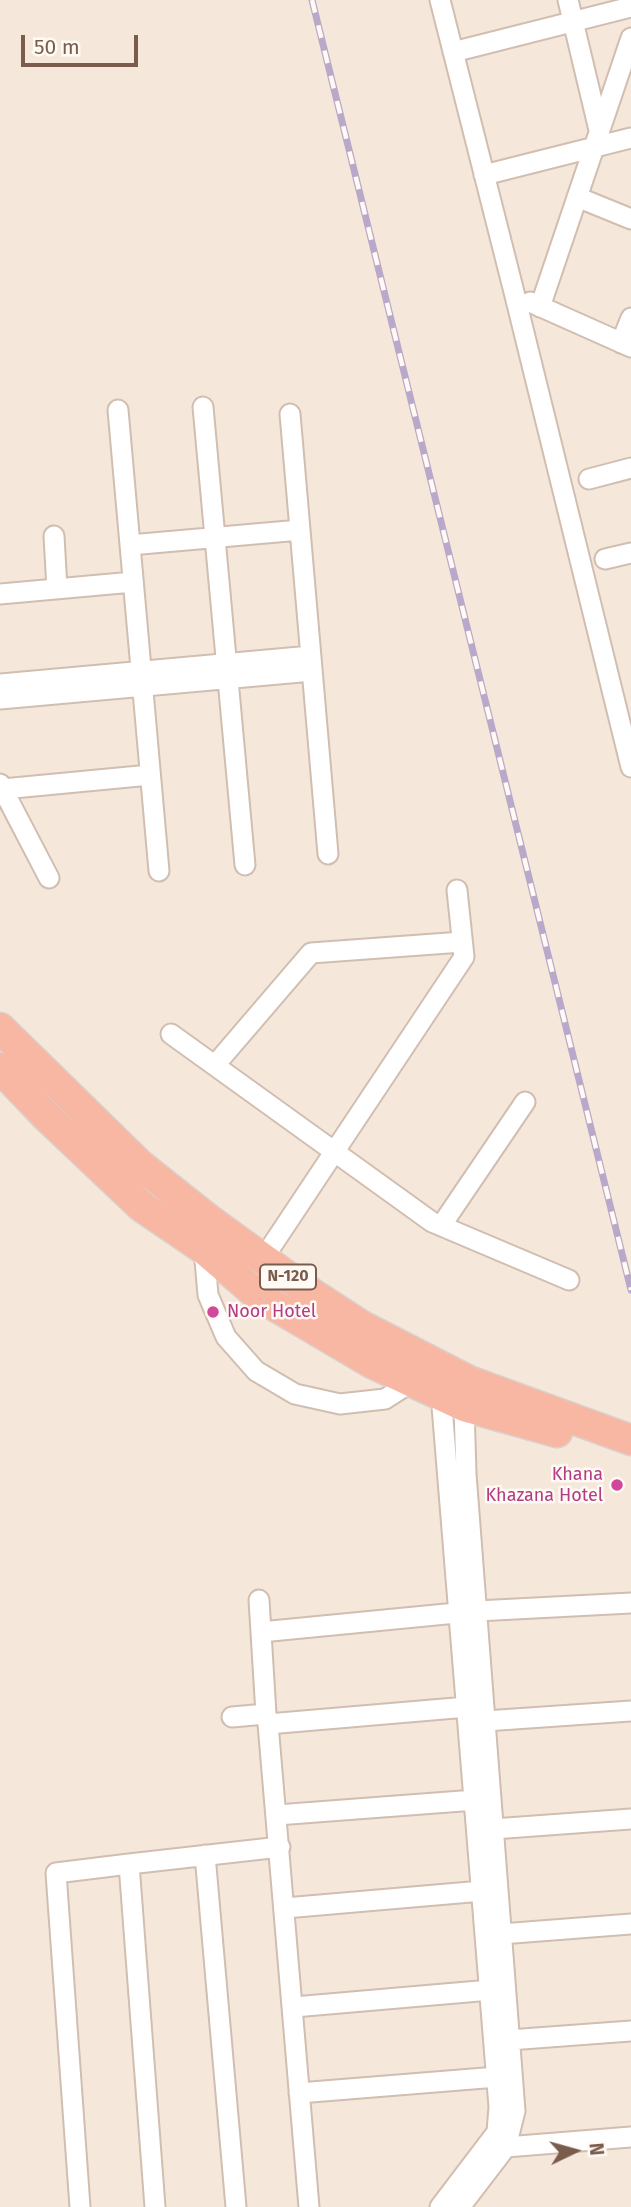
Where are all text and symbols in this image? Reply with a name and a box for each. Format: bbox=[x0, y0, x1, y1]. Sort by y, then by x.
scale bar bbox=[24, 21, 142, 65]
text: 50 m bbox=[34, 34, 80, 60]
road number: N-120 bbox=[260, 1264, 316, 1289]
place label: Noor Hotel bbox=[227, 1301, 316, 1323]
marker: Noor Hotel bbox=[205, 1304, 221, 1320]
place label: Khana Khazana Hotel bbox=[485, 1464, 603, 1506]
marker: Khana Khazana Hotel bbox=[609, 1477, 625, 1493]
north arrow bbox=[540, 2116, 610, 2186]
text: N bbox=[584, 2142, 608, 2156]

